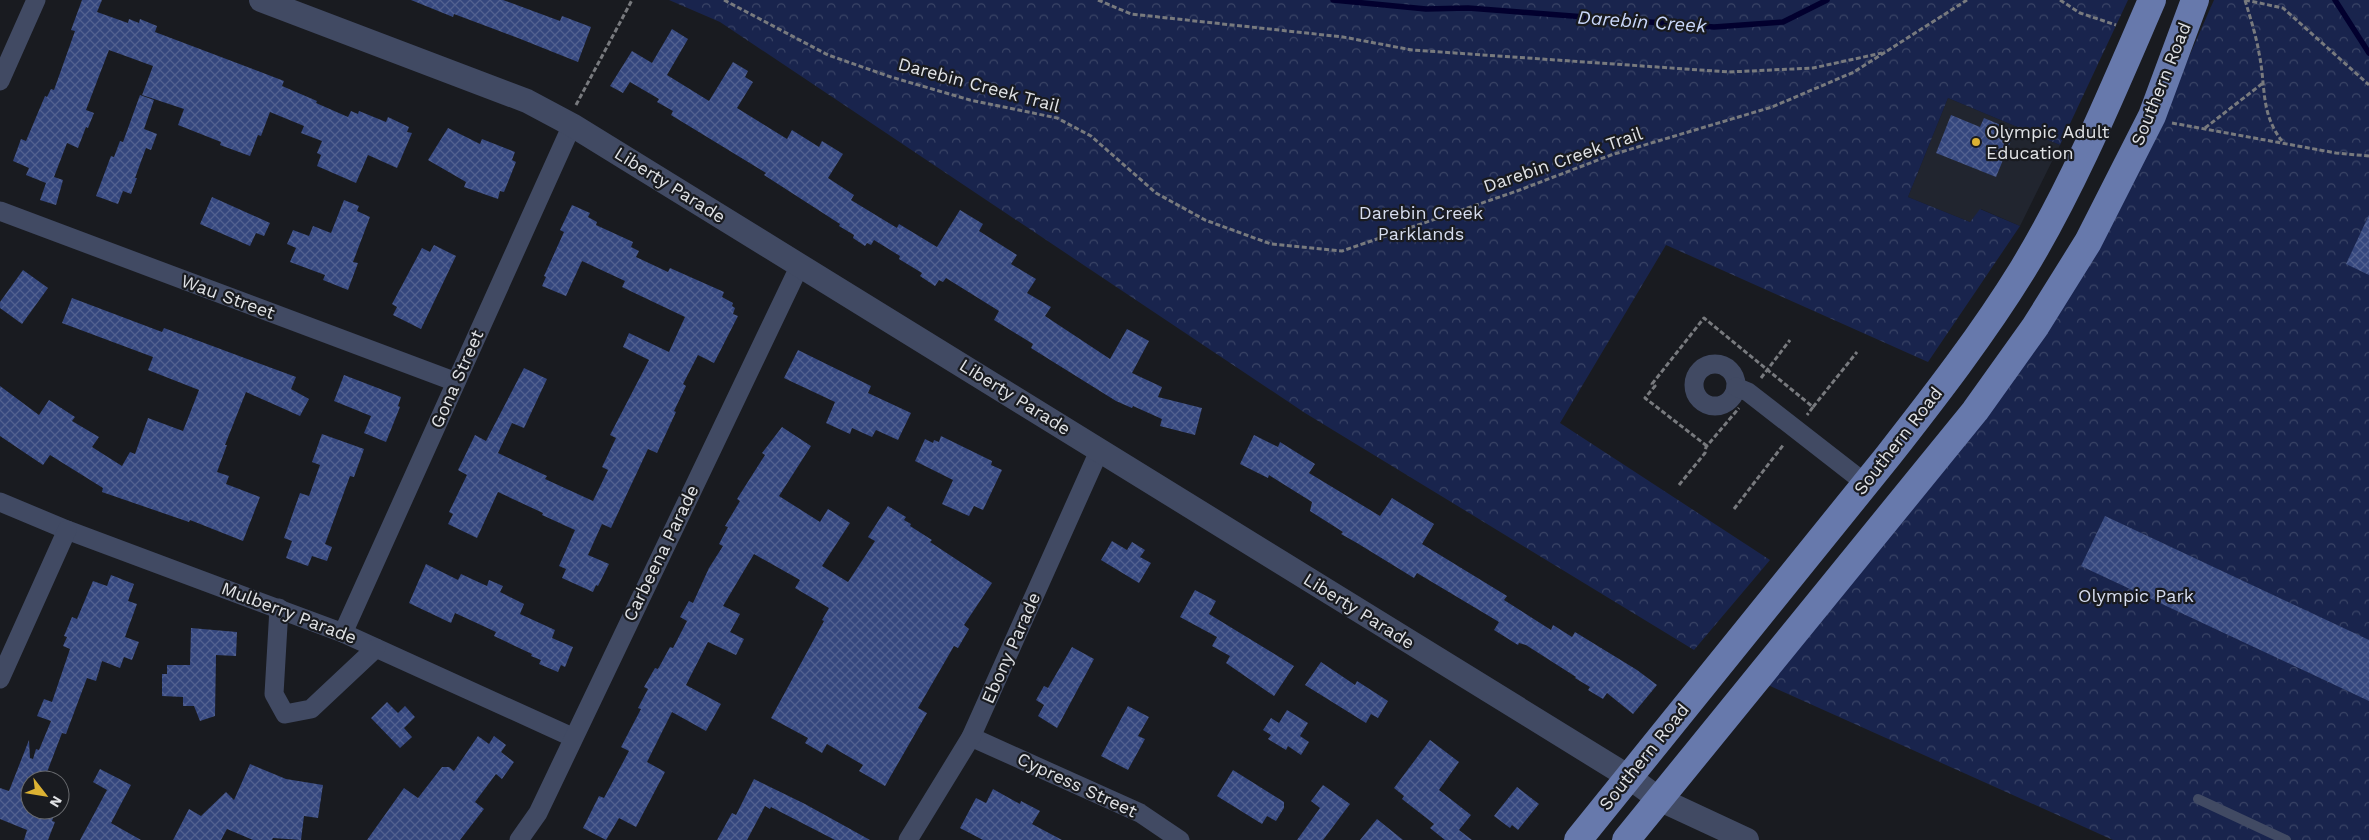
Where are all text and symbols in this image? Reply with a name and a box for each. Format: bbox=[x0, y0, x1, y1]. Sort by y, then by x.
water label: Darebin Creek bbox=[1577, 6, 1708, 38]
street label: Southern Road bbox=[2126, 19, 2195, 149]
street label: Darebin Creek Trail bbox=[896, 53, 1063, 116]
place label: Olympic Adult Education bbox=[1986, 121, 2110, 163]
street label: Darebin Creek Trail bbox=[1481, 122, 1646, 197]
marker: Olympic Adult Education bbox=[1970, 136, 1982, 148]
street label: Liberty Parade bbox=[611, 142, 730, 227]
park label: Darebin Creek Parklands bbox=[1359, 202, 1483, 244]
street label: Wau Street bbox=[178, 270, 278, 323]
street label: Gona Street bbox=[426, 326, 488, 431]
street label: Liberty Parade bbox=[956, 354, 1075, 439]
street label: Southern Road bbox=[1849, 383, 1946, 499]
street label: Carbeena Parade bbox=[618, 481, 703, 624]
street label: Liberty Parade bbox=[1300, 568, 1419, 653]
street label: Mulberry Parade bbox=[219, 577, 360, 648]
park label: Olympic Park bbox=[2078, 585, 2194, 606]
street label: Ebony Parade bbox=[977, 589, 1044, 707]
street label: Southern Road bbox=[1594, 699, 1693, 814]
street label: Cypress Street bbox=[1014, 748, 1141, 822]
north arrow bbox=[20, 770, 70, 820]
text: N bbox=[47, 793, 66, 810]

